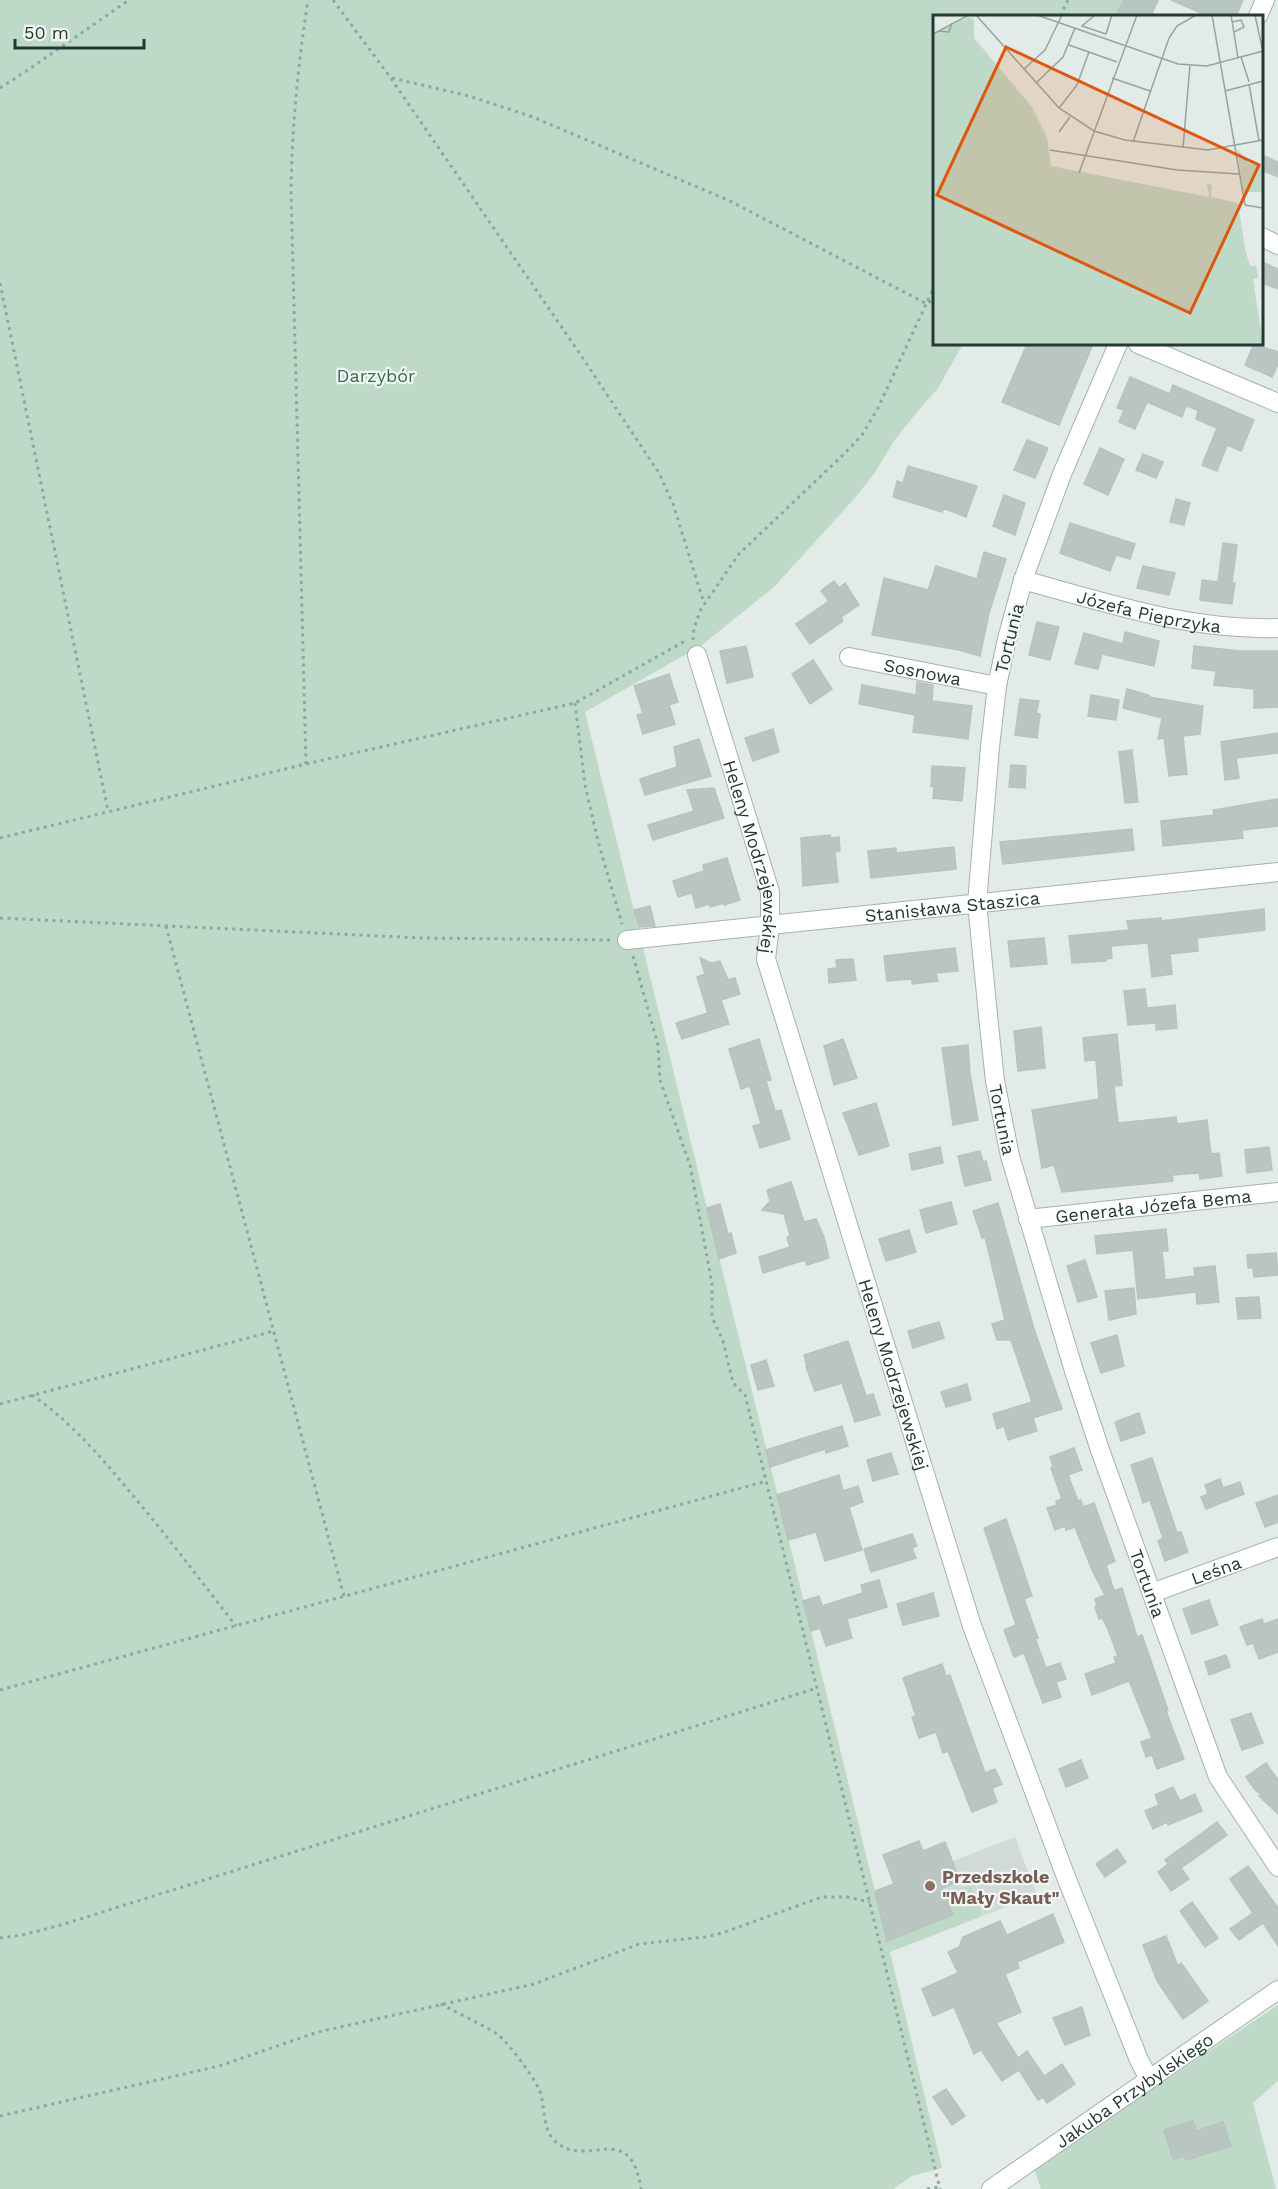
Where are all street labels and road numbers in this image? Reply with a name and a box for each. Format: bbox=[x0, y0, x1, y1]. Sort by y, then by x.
street label: Józefa Pieprzyka bbox=[1075, 585, 1222, 636]
street label: Tortunia bbox=[990, 601, 1028, 675]
street label: Sosnowa bbox=[882, 654, 963, 689]
street label: Heleny Modrzejewskiej bbox=[719, 757, 781, 955]
street label: Stanisława Staszica bbox=[864, 886, 1041, 926]
street label: Tortunia bbox=[985, 1083, 1020, 1157]
street label: Generała Józefa Bema bbox=[1054, 1184, 1252, 1226]
street label: Heleny Modrzejewskiej bbox=[855, 1276, 934, 1473]
street label: Tortunia bbox=[1126, 1546, 1170, 1620]
street label: Leśna bbox=[1188, 1551, 1244, 1588]
street label: Jakuba Przybylskiego bbox=[1051, 2028, 1217, 2152]

